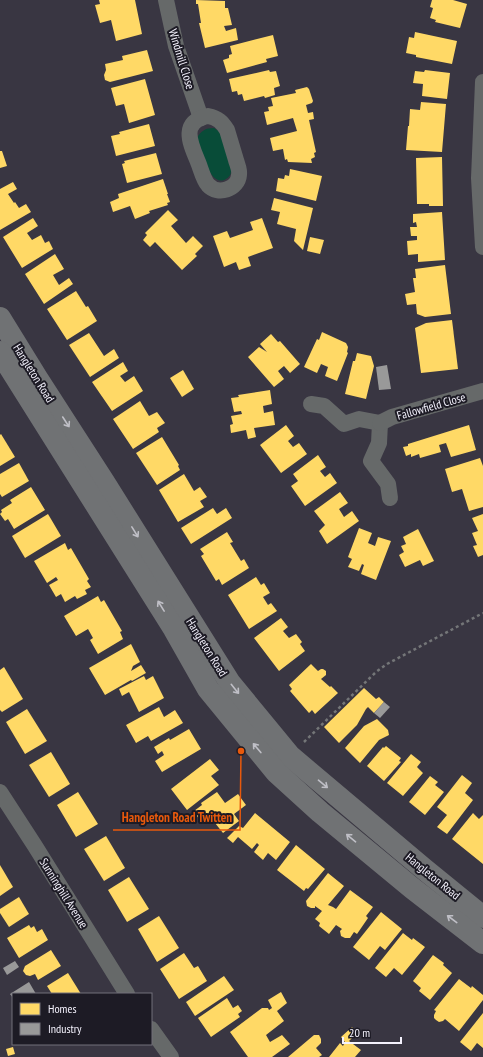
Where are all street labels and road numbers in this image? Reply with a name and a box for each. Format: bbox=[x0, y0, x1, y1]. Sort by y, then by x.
street label: Windmill Close bbox=[166, 27, 198, 91]
street label: Hangleton Road bbox=[10, 341, 58, 405]
street label: Fallowfield Close bbox=[395, 389, 467, 423]
street label: Hangleton Road bbox=[183, 615, 231, 679]
street label: Hangleton Road bbox=[403, 849, 463, 903]
street label: Sunninghill Avenue bbox=[36, 855, 92, 931]

